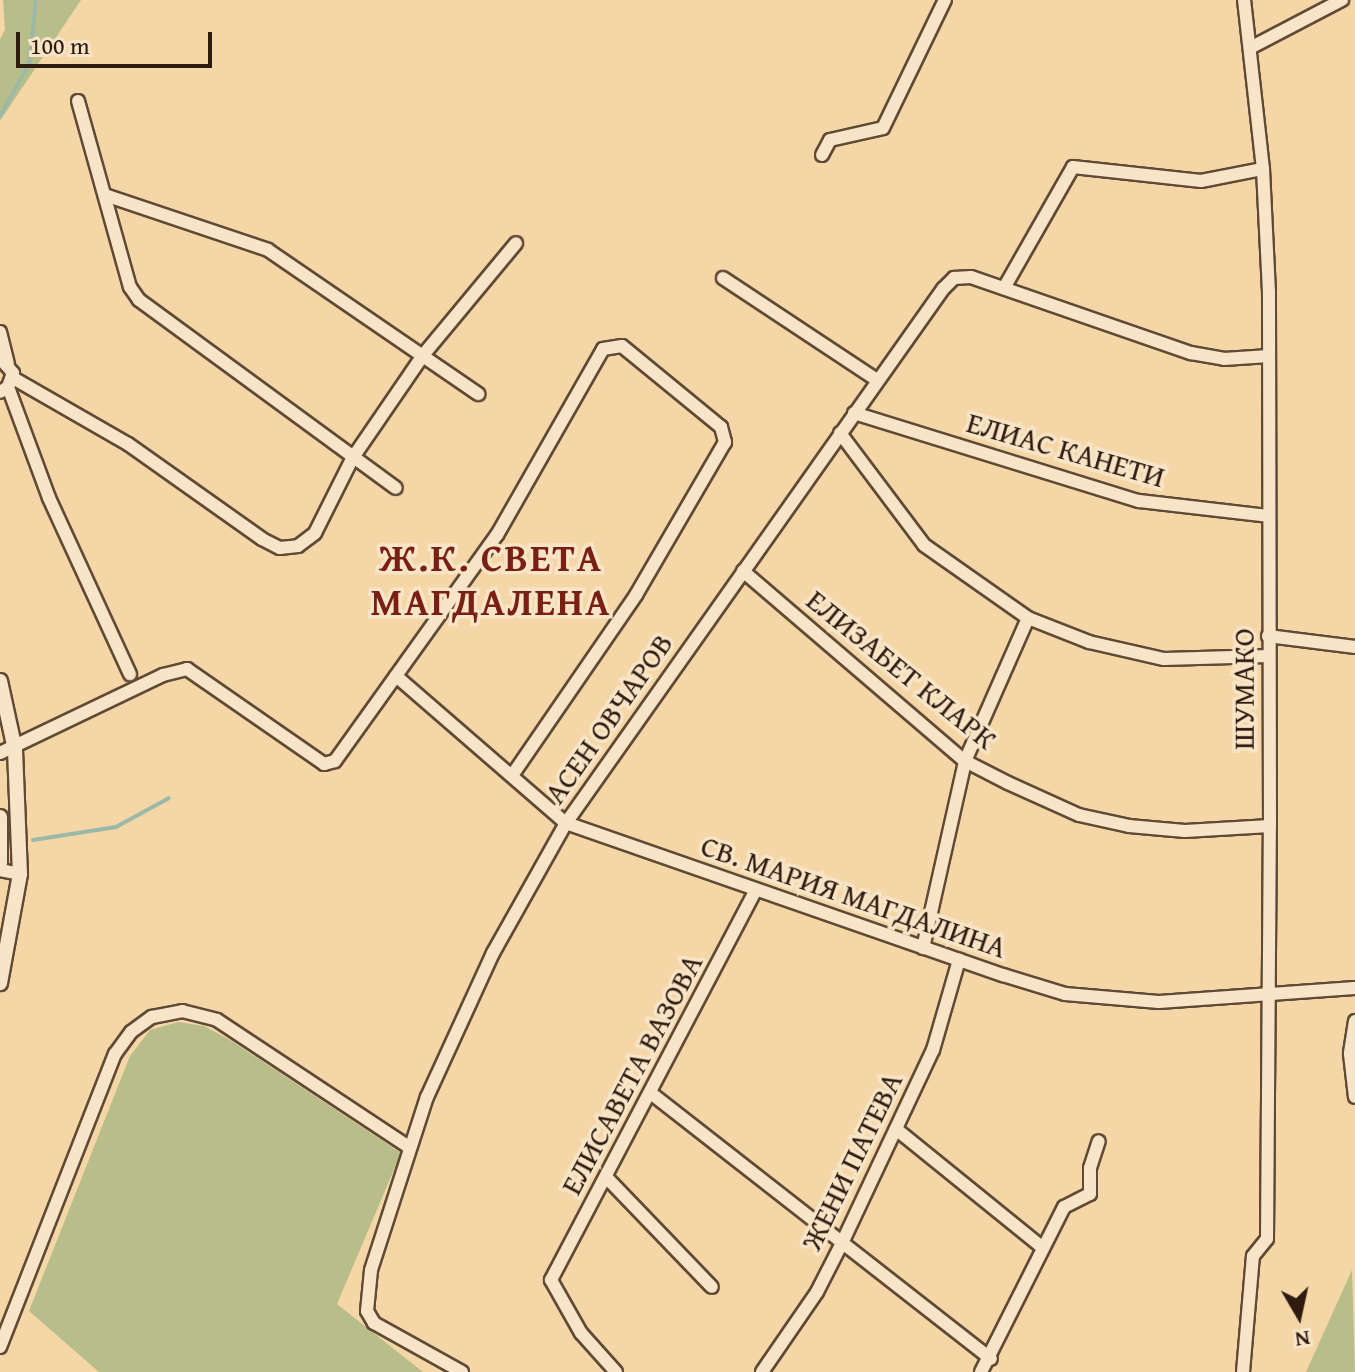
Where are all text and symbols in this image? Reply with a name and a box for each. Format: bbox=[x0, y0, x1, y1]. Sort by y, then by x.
scale bar bbox=[20, 16, 216, 66]
text: 100 m bbox=[30, 28, 90, 63]
street label: ЕЛИАС КАНЕТИ bbox=[963, 404, 1169, 494]
district label: Ж.К. СВЕТА МАГДАЛЕНА bbox=[371, 535, 611, 624]
street label: ЕЛИЗАБЕТ КЛАРК bbox=[800, 581, 1004, 757]
street label: АСЕН ОВЧАРОВ bbox=[536, 626, 680, 810]
street label: ШУМАКО bbox=[1225, 628, 1261, 750]
street label: СВ. МАРИЯ МАГДАЛИНА bbox=[697, 827, 1011, 965]
street label: ЕЛИСАВЕТА ВАЗОВА bbox=[552, 948, 710, 1200]
street label: ЖЕНИ ПАТЕВА bbox=[792, 1066, 910, 1256]
north arrow bbox=[1259, 1276, 1339, 1356]
text: N bbox=[1293, 1323, 1313, 1357]

